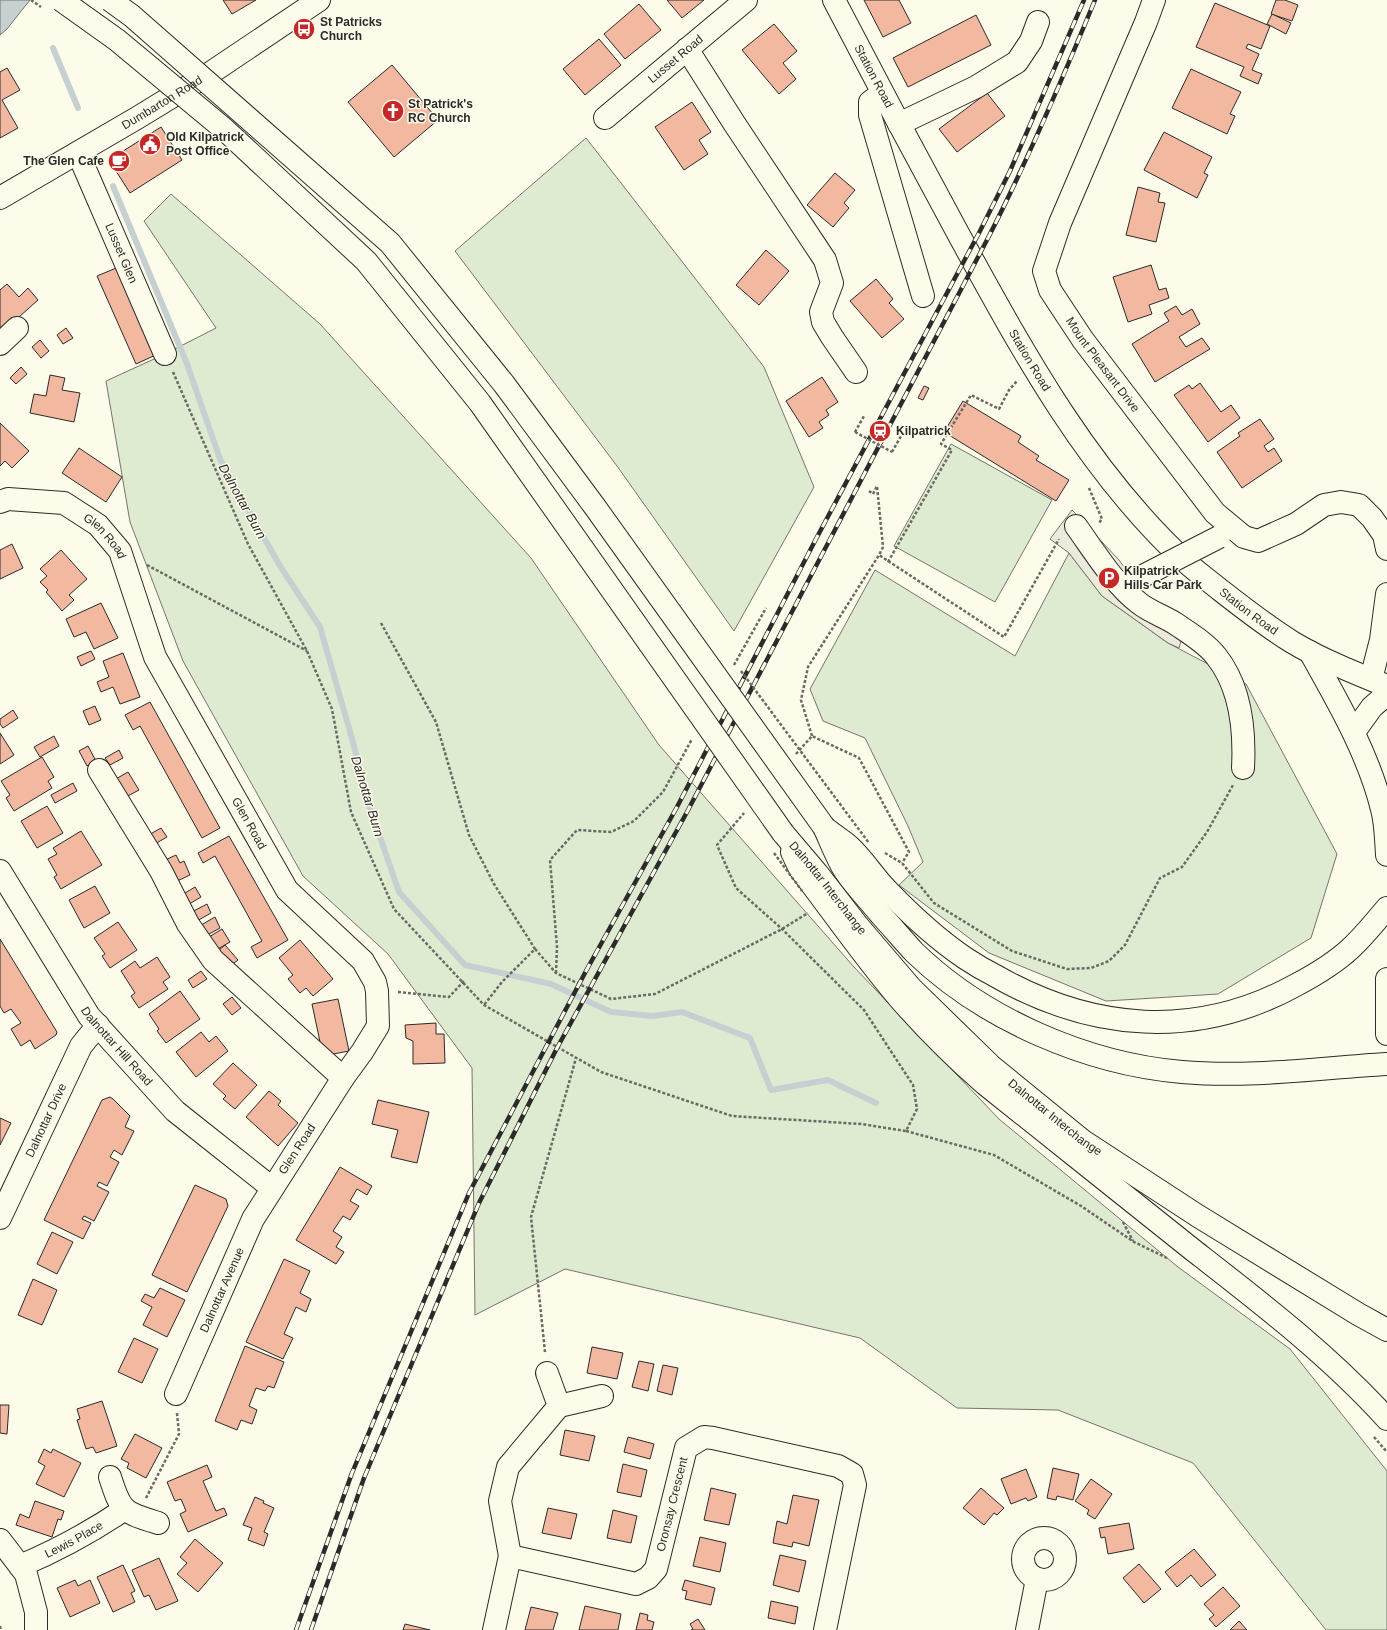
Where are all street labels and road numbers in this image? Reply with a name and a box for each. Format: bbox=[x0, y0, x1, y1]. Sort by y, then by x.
street label: Lusset Road bbox=[645, 32, 706, 86]
street label: Station Road bbox=[851, 42, 896, 110]
street label: Dumbarton Road bbox=[119, 73, 205, 132]
street label: Lusset Glen bbox=[102, 221, 140, 285]
street label: Mount Pleasant Drive bbox=[1063, 315, 1143, 415]
street label: Station Road bbox=[1006, 327, 1054, 394]
street label: Glen Road bbox=[81, 510, 129, 560]
street label: Station Road bbox=[1217, 585, 1281, 638]
street label: Glen Road bbox=[229, 795, 269, 852]
street label: Dalnottar Interchange bbox=[786, 839, 870, 938]
street label: Dalnottar Hill Road bbox=[78, 1004, 155, 1088]
street label: Dalnottar Interchange bbox=[1005, 1076, 1105, 1159]
street label: Dalnottar Drive bbox=[23, 1081, 70, 1160]
street label: Glen Road bbox=[276, 1121, 318, 1177]
street label: Dalnottar Avenue bbox=[197, 1245, 247, 1335]
street label: Oronsay Crescent bbox=[654, 1455, 691, 1553]
street label: Lewis Place bbox=[42, 1518, 106, 1561]

